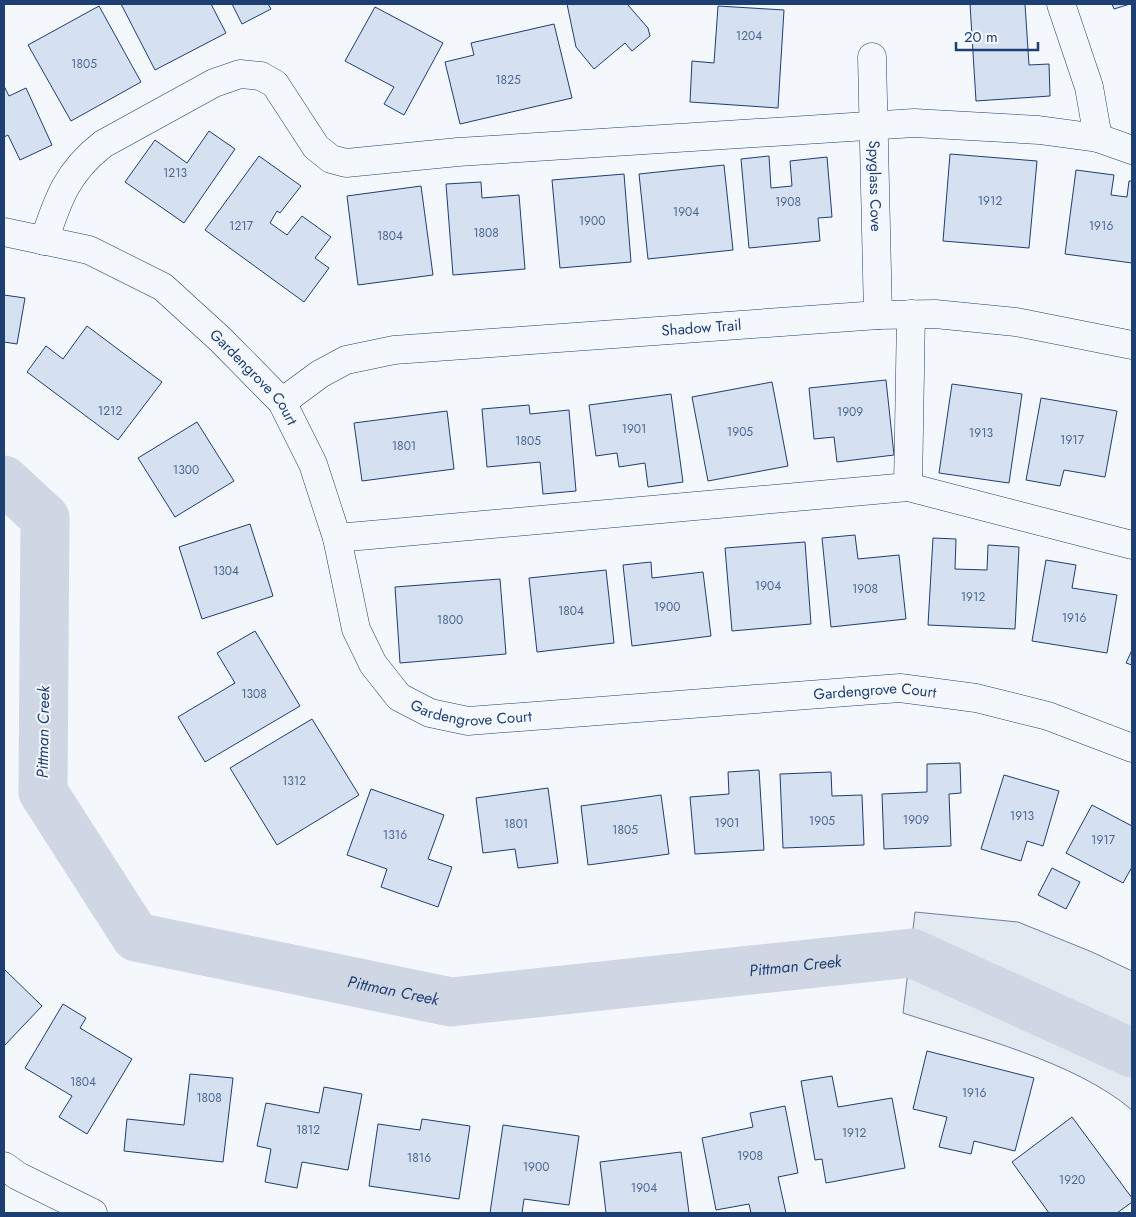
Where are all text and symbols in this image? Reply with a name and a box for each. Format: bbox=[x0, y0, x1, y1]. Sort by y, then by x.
scale bar bbox=[956, 20, 1038, 52]
text: 20 m bbox=[964, 26, 998, 48]
house number: 1204 bbox=[736, 27, 762, 45]
house number: 1805 bbox=[71, 55, 97, 73]
house number: 1825 bbox=[495, 71, 521, 89]
street label: Spyglass Cove bbox=[863, 140, 887, 232]
house number: 1213 bbox=[163, 164, 188, 182]
house number: 1912 bbox=[978, 192, 1002, 210]
house number: 1908 bbox=[775, 193, 801, 211]
house number: 1904 bbox=[673, 203, 699, 221]
house number: 1900 bbox=[579, 212, 605, 230]
house number: 1217 bbox=[229, 217, 254, 235]
house number: 1916 bbox=[1089, 217, 1113, 235]
house number: 1808 bbox=[473, 224, 499, 242]
house number: 1804 bbox=[377, 227, 403, 245]
street label: Shadow Trail bbox=[661, 314, 742, 342]
street label: Gardengrove Court bbox=[205, 324, 303, 429]
house number: 1212 bbox=[98, 402, 122, 420]
house number: 1909 bbox=[837, 403, 863, 421]
house number: 1901 bbox=[622, 420, 646, 438]
house number: 1905 bbox=[727, 423, 753, 441]
house number: 1913 bbox=[969, 424, 994, 442]
house number: 1917 bbox=[1060, 431, 1085, 449]
house number: 1805 bbox=[515, 432, 541, 450]
house number: 1801 bbox=[392, 437, 416, 455]
house number: 1300 bbox=[173, 461, 199, 479]
house number: 1304 bbox=[213, 562, 239, 580]
house number: 1904 bbox=[755, 577, 781, 595]
house number: 1908 bbox=[852, 580, 878, 598]
house number: 1912 bbox=[961, 588, 985, 606]
house number: 1900 bbox=[654, 598, 680, 616]
house number: 1804 bbox=[558, 602, 584, 620]
house number: 1916 bbox=[1062, 609, 1086, 627]
house number: 1800 bbox=[437, 611, 463, 629]
street label: Gardengrove Court bbox=[813, 677, 938, 706]
water label: Pittman Creek bbox=[31, 684, 55, 778]
house number: 1308 bbox=[241, 685, 267, 703]
street label: Gardengrove Court bbox=[407, 694, 533, 732]
house number: 1312 bbox=[282, 772, 306, 790]
house number: 1913 bbox=[1010, 807, 1035, 825]
house number: 1909 bbox=[903, 811, 929, 829]
house number: 1905 bbox=[809, 812, 835, 830]
house number: 1901 bbox=[715, 814, 739, 832]
house number: 1801 bbox=[504, 815, 528, 833]
house number: 1805 bbox=[612, 821, 638, 839]
house number: 1316 bbox=[383, 826, 407, 844]
house number: 1917 bbox=[1091, 831, 1116, 849]
water label: Pittman Creek bbox=[748, 949, 844, 982]
water label: Pittman Creek bbox=[346, 969, 442, 1011]
house number: 1804 bbox=[70, 1073, 96, 1091]
house number: 1916 bbox=[962, 1084, 986, 1102]
house number: 1808 bbox=[196, 1089, 222, 1107]
house number: 1812 bbox=[296, 1121, 320, 1139]
house number: 1912 bbox=[842, 1124, 866, 1142]
house number: 1908 bbox=[737, 1147, 763, 1165]
house number: 1816 bbox=[407, 1149, 431, 1167]
house number: 1900 bbox=[523, 1158, 549, 1176]
house number: 1920 bbox=[1059, 1171, 1085, 1189]
house number: 1904 bbox=[631, 1179, 657, 1197]

